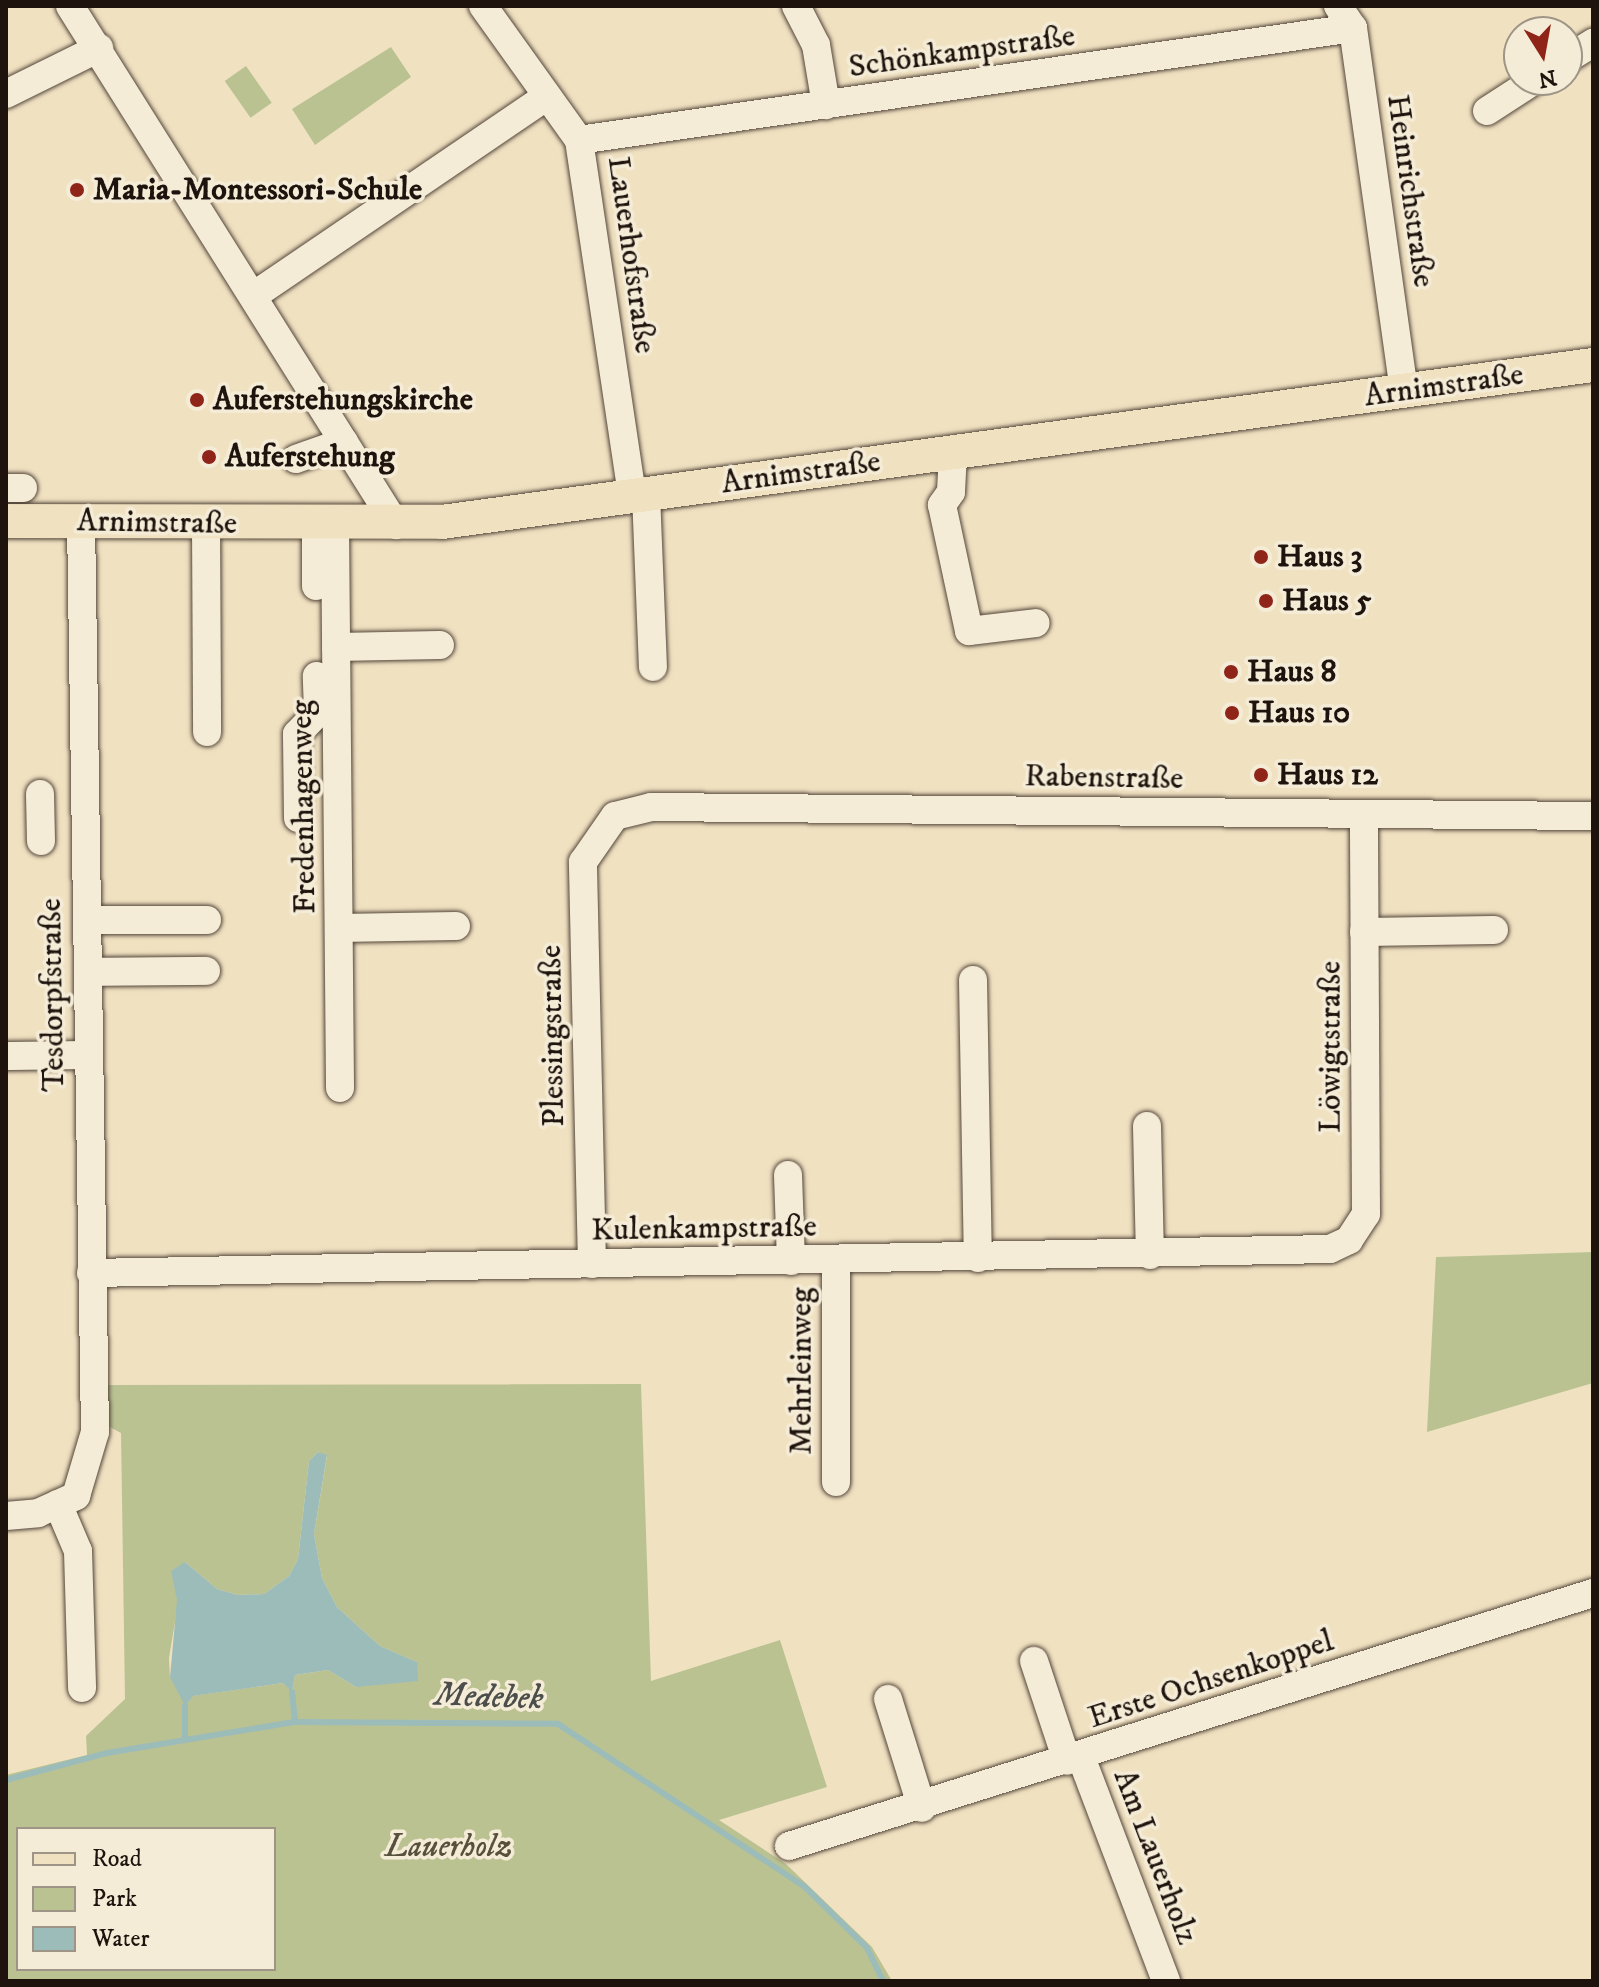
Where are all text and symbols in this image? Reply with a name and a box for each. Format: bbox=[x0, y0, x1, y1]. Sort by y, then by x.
north arrow bbox=[1503, 16, 1583, 96]
street label: Schönkampstraße bbox=[846, 17, 1078, 87]
text: N bbox=[1536, 63, 1559, 93]
street label: Heinrichstraße bbox=[1377, 92, 1443, 290]
street label: Lauerhofstraße bbox=[598, 154, 664, 356]
place label: Maria-Montessori-Schule bbox=[93, 171, 422, 209]
marker: Maria-Montessori-Schule bbox=[68, 181, 86, 199]
street label: Arnimstraße bbox=[1362, 356, 1526, 416]
place label: Auferstehungskirche bbox=[213, 381, 473, 419]
marker: Auferstehungskirche bbox=[188, 391, 206, 409]
place label: Auferstehung bbox=[225, 438, 395, 476]
street label: Arnimstraße bbox=[719, 443, 883, 503]
marker: Auferstehung bbox=[200, 448, 218, 466]
street label: Arnimstraße bbox=[77, 502, 237, 544]
place label: Haus 3 bbox=[1277, 538, 1362, 576]
marker: Haus 3 bbox=[1252, 548, 1270, 566]
place label: Haus 5 bbox=[1282, 582, 1371, 620]
marker: Haus 5 bbox=[1257, 592, 1275, 610]
place label: Haus 8 bbox=[1247, 653, 1336, 691]
marker: Haus 8 bbox=[1222, 663, 1240, 681]
place label: Haus 10 bbox=[1248, 694, 1350, 732]
street label: Fredenhagenweg bbox=[283, 700, 325, 914]
marker: Haus 10 bbox=[1223, 704, 1241, 722]
place label: Haus 12 bbox=[1277, 756, 1378, 794]
street label: Rabenstraße bbox=[1024, 757, 1184, 799]
marker: Haus 12 bbox=[1252, 766, 1270, 784]
street label: Tesdorpfstraße bbox=[32, 898, 74, 1092]
street label: Plessingstraße bbox=[532, 945, 574, 1127]
street label: Löwigtstraße bbox=[1312, 961, 1350, 1133]
street label: Kulenkampstraße bbox=[591, 1208, 817, 1250]
street label: Mehrleinweg bbox=[783, 1287, 821, 1455]
street label: Erste Ochsenkoppel bbox=[1084, 1622, 1338, 1738]
water label: Medebek bbox=[434, 1675, 544, 1719]
street label: Am Lauerholz bbox=[1104, 1764, 1206, 1950]
legend bbox=[16, 1827, 276, 1971]
park label: Lauerholz bbox=[385, 1828, 513, 1866]
text: Road bbox=[92, 1844, 142, 1874]
text: Park bbox=[92, 1884, 137, 1914]
text: Water bbox=[92, 1924, 149, 1954]

